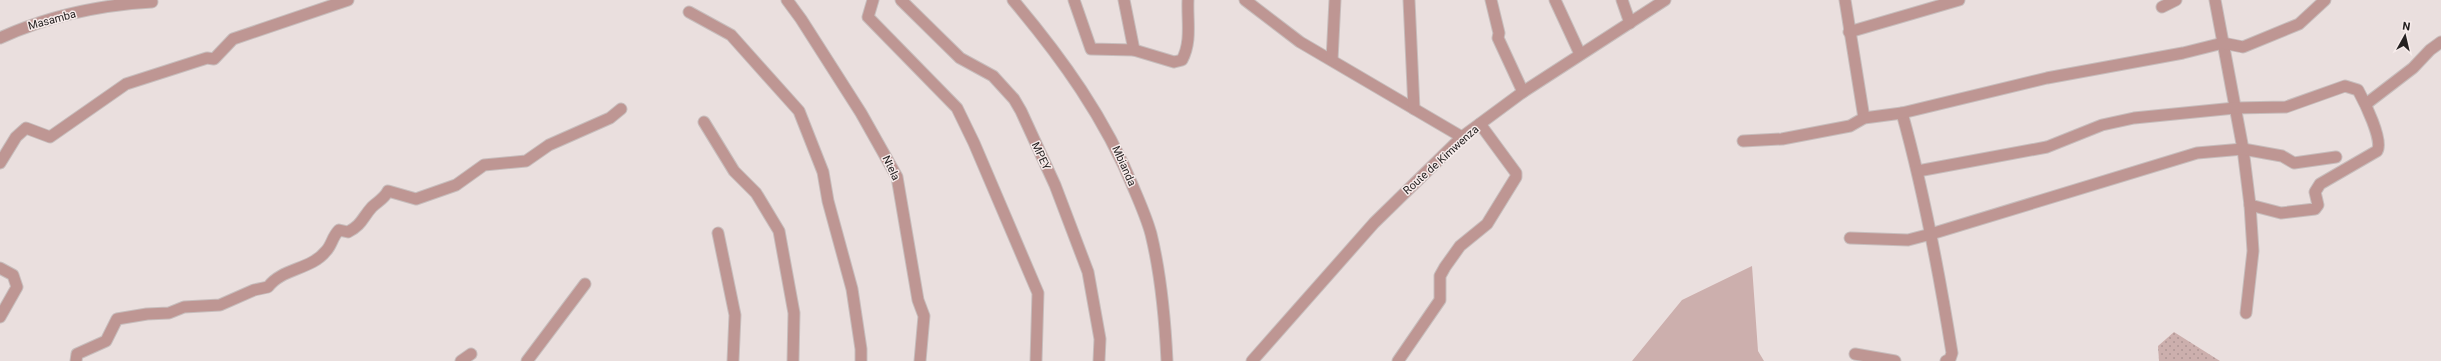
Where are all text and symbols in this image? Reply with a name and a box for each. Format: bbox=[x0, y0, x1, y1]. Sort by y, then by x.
street label: Masamba bbox=[27, 7, 77, 33]
north arrow bbox=[2385, 16, 2425, 56]
text: N bbox=[2402, 20, 2411, 34]
street label: Route de Kimwenza bbox=[1401, 123, 1481, 197]
street label: MPEY bbox=[1029, 140, 1053, 172]
street label: Mbianda bbox=[1109, 144, 1139, 188]
street label: Ntela bbox=[880, 153, 902, 183]

